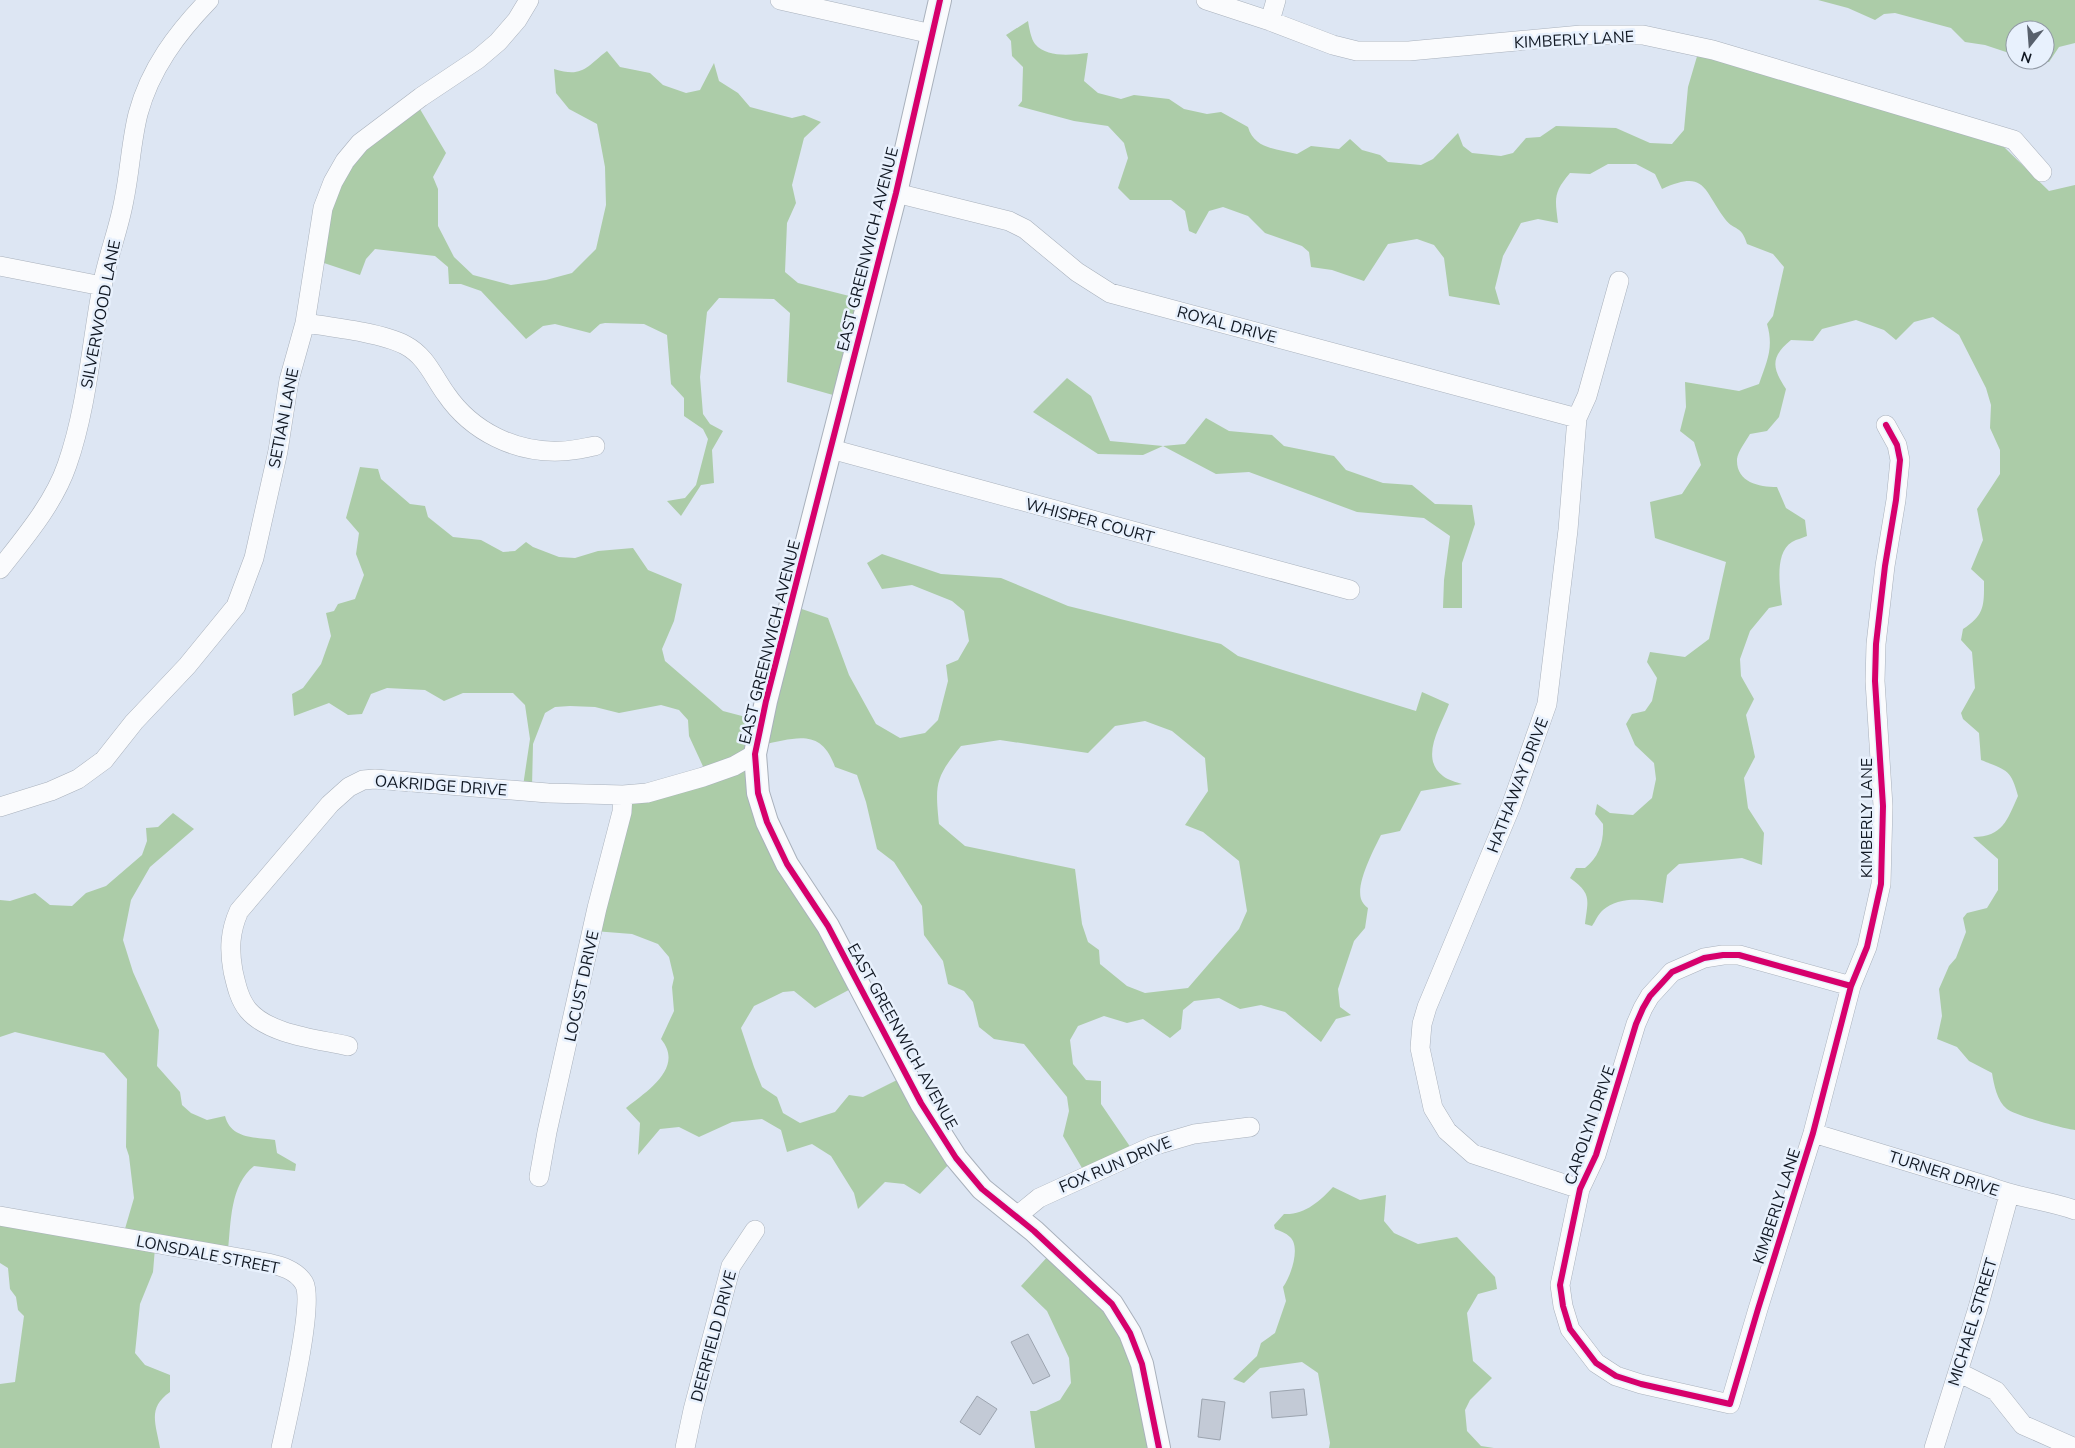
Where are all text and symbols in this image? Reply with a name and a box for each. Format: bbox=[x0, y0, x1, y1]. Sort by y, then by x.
north arrow bbox=[2005, 20, 2055, 70]
street label: KIMBERLY LANE bbox=[1513, 26, 1635, 54]
text: N bbox=[2019, 46, 2034, 68]
street label: EAST GREENWICH AVENUE bbox=[832, 145, 904, 354]
street label: SILVERWOOD LANE bbox=[76, 238, 126, 390]
street label: ROYAL DRIVE bbox=[1175, 301, 1279, 349]
street label: SETIAN LANE bbox=[263, 366, 304, 470]
street label: WHISPER COURT bbox=[1023, 493, 1157, 549]
street label: EAST GREENWICH AVENUE bbox=[734, 538, 806, 747]
street label: HATHAWAY DRIVE bbox=[1482, 715, 1554, 856]
street label: KIMBERLY LANE bbox=[1856, 758, 1878, 878]
street label: OAKRIDGE DRIVE bbox=[374, 770, 508, 802]
street label: LOCUST DRIVE bbox=[559, 929, 605, 1044]
street label: EAST GREENWICH AVENUE bbox=[842, 940, 963, 1133]
street label: CAROLYN DRIVE bbox=[1559, 1063, 1621, 1188]
street label: FOX RUN DRIVE bbox=[1056, 1131, 1175, 1199]
street label: KIMBERLY LANE bbox=[1748, 1146, 1806, 1267]
street label: TURNER DRIVE bbox=[1886, 1146, 2002, 1202]
street label: LONSDALE STREET bbox=[134, 1230, 282, 1280]
street label: MICHAEL STREET bbox=[1943, 1255, 2003, 1389]
street label: DEERFIELD DRIVE bbox=[686, 1268, 742, 1404]

